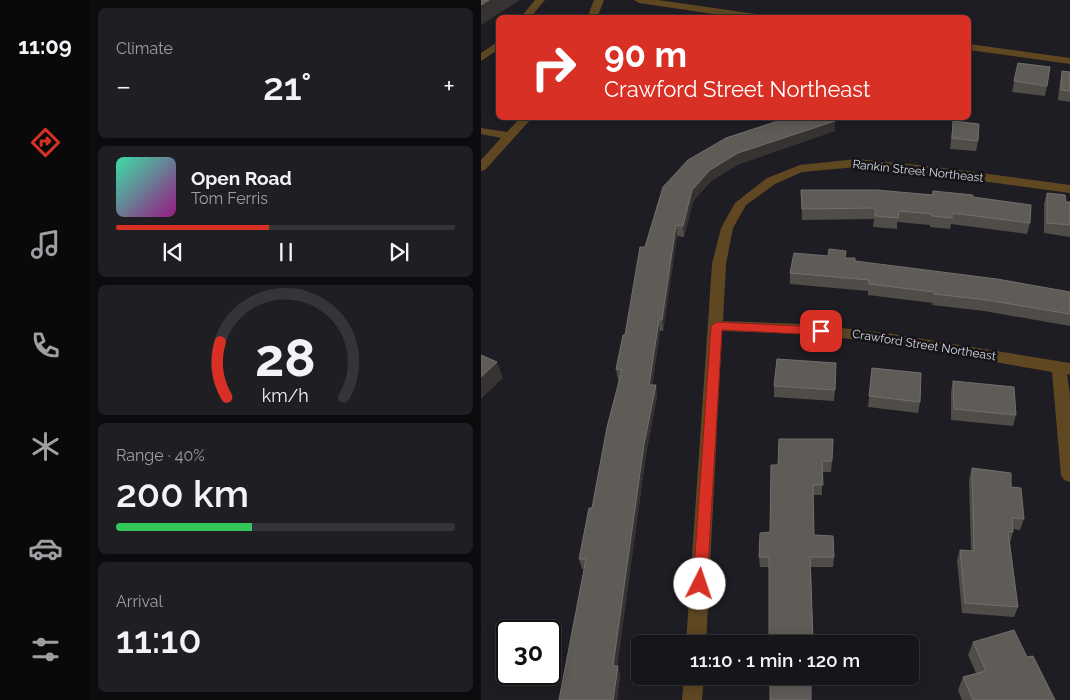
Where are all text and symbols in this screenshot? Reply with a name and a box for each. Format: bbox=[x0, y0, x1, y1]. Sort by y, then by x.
text: 11:09 bbox=[18, 33, 72, 59]
text: 90 m bbox=[604, 34, 687, 75]
icon: right bbox=[521, 35, 586, 100]
text: Climate bbox=[116, 39, 173, 58]
text: 21° bbox=[263, 64, 311, 109]
text: − bbox=[116, 70, 131, 103]
text: + bbox=[443, 70, 455, 103]
text: Crawford Street Northeast bbox=[604, 76, 870, 102]
icon: directions bbox=[28, 125, 63, 160]
street label: Rankin Street Northeast bbox=[852, 157, 984, 185]
text: Open Road bbox=[191, 167, 292, 189]
text: Tom Ferris bbox=[191, 189, 268, 208]
icon: music bbox=[28, 227, 63, 262]
icon: previous bbox=[159, 238, 187, 266]
icon: pause bbox=[272, 238, 300, 266]
icon: next bbox=[385, 238, 413, 266]
pin bbox=[800, 310, 842, 352]
icon: arrive bbox=[807, 317, 835, 345]
text: 28 bbox=[255, 327, 316, 388]
street label: Crawford Street Northeast bbox=[851, 327, 997, 363]
icon: phone bbox=[28, 328, 63, 363]
text: km/h bbox=[262, 385, 309, 406]
icon: climate bbox=[28, 429, 63, 464]
text: Range · 40% bbox=[116, 446, 205, 465]
text: 200 km bbox=[116, 471, 249, 516]
icon: car bbox=[28, 531, 63, 566]
position arrow bbox=[673, 557, 725, 609]
text: Arrival bbox=[116, 592, 163, 611]
text: 11:10 bbox=[116, 617, 202, 662]
speed limit sign: 30 bbox=[496, 620, 561, 685]
icon: filters bbox=[28, 632, 63, 667]
text: 11:10 · 1 min · 120 m bbox=[690, 649, 860, 671]

